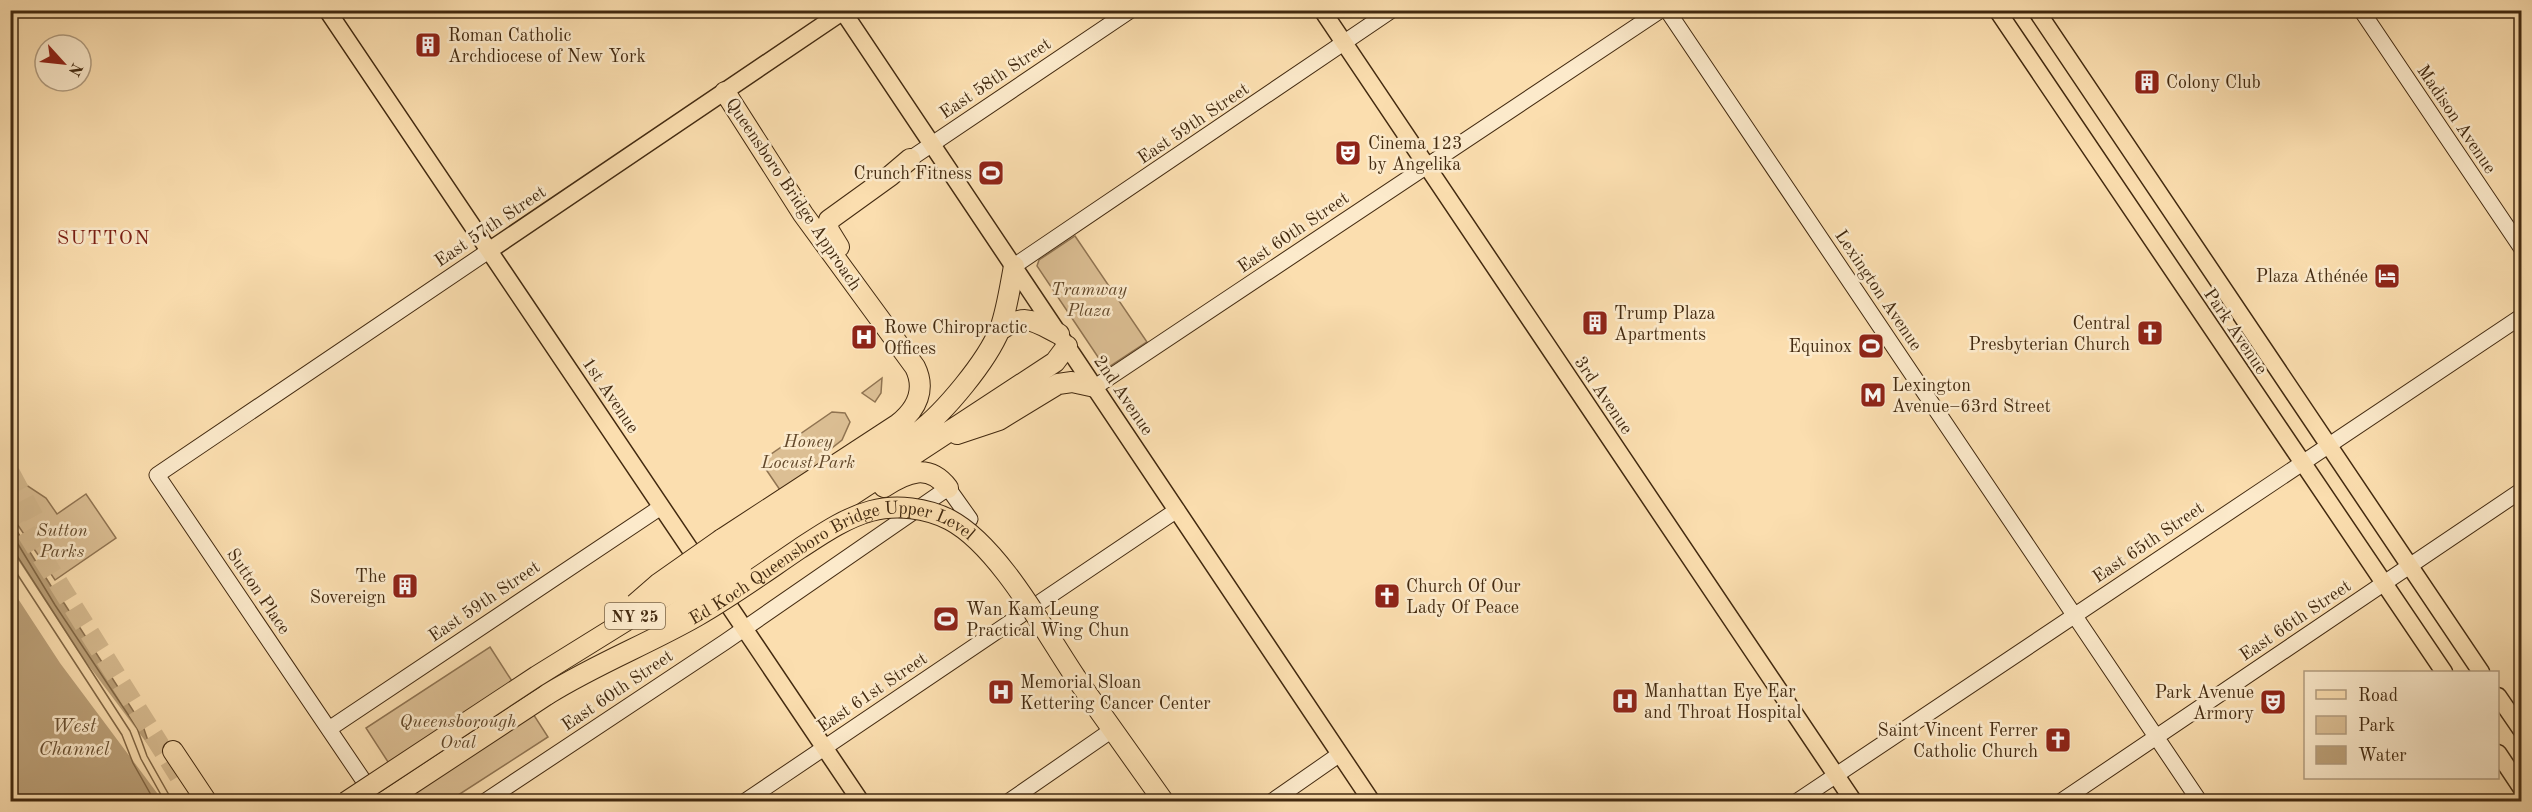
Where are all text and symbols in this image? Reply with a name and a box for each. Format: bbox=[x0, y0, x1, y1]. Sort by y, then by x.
place label: Roman Catholic Archdiocese of New York bbox=[448, 27, 646, 66]
building icon: Roman Catholic Archdiocese of New York bbox=[413, 30, 443, 60]
north arrow bbox=[33, 33, 93, 93]
street label: East 58th Street bbox=[937, 35, 1055, 123]
text: N bbox=[64, 60, 84, 79]
street label: Madison Avenue bbox=[2413, 62, 2499, 177]
building icon: Colony Club bbox=[2132, 67, 2162, 97]
place label: Colony Club bbox=[2166, 74, 2261, 92]
street label: East 59th Street bbox=[1135, 80, 1253, 168]
street label: Queensboro Bridge Approach bbox=[722, 95, 865, 294]
place label: Cinema 123 by Angelika bbox=[1368, 135, 1462, 174]
theatre icon: Cinema 123 by Angelika bbox=[1333, 138, 1363, 168]
sports icon: Crunch Fitness bbox=[976, 158, 1006, 188]
place label: Crunch Fitness bbox=[854, 165, 972, 183]
street label: East 57th Street bbox=[432, 183, 550, 271]
street label: East 60th Street bbox=[1235, 189, 1353, 277]
street label: Lexington Avenue bbox=[1831, 227, 1925, 354]
district label: SUTTON bbox=[57, 229, 151, 249]
hotel icon: Plaza Athénée bbox=[2372, 261, 2402, 291]
place label: Plaza Athénée bbox=[2256, 268, 2368, 286]
park label: Tramway Plaza bbox=[1051, 281, 1128, 320]
street label: Park Avenue bbox=[2200, 285, 2270, 378]
place label: Trump Plaza Apartments bbox=[1614, 305, 1715, 344]
building icon: Trump Plaza Apartments bbox=[1580, 308, 1610, 338]
place label: Central Presbyterian Church bbox=[1969, 315, 2130, 354]
church icon: Central Presbyterian Church bbox=[2135, 318, 2165, 348]
place label: Rowe Chiropractic Offices bbox=[884, 319, 1028, 358]
hospital icon: Rowe Chiropractic Offices bbox=[849, 322, 879, 352]
sports icon: Equinox bbox=[1856, 331, 1886, 361]
place label: Equinox bbox=[1788, 338, 1852, 356]
street label: 2nd Avenue bbox=[1090, 352, 1156, 439]
street label: 3rd Avenue bbox=[1571, 353, 1636, 438]
street label: 1st Avenue bbox=[578, 355, 642, 437]
place label: Lexington Avenue–63rd Street bbox=[1892, 377, 2051, 416]
metro station icon: Lexington Avenue–63rd Street bbox=[1858, 380, 1888, 410]
park label: Honey Locust Park bbox=[760, 433, 855, 472]
street label: Ed Koch Queensboro Bridge Upper Level bbox=[686, 499, 978, 628]
street label: East 65th Street bbox=[2090, 499, 2208, 587]
park label: Sutton Parks bbox=[36, 522, 88, 561]
street label: Sutton Place bbox=[223, 545, 293, 638]
street label: East 59th Street bbox=[426, 558, 544, 646]
place label: The Sovereign bbox=[310, 568, 386, 607]
building icon: The Sovereign bbox=[390, 571, 420, 601]
street label: East 66th Street bbox=[2237, 577, 2355, 665]
place label: Church Of Our Lady Of Peace bbox=[1406, 578, 1521, 617]
church icon: Church Of Our Lady Of Peace bbox=[1372, 581, 1402, 611]
place label: Wan Kam Leung Practical Wing Chun bbox=[966, 601, 1129, 640]
road number: NY 25 bbox=[605, 603, 665, 629]
sports icon: Wan Kam Leung Practical Wing Chun bbox=[931, 604, 961, 634]
street label: East 60th Street bbox=[559, 647, 677, 735]
street label: East 61st Street bbox=[814, 650, 931, 736]
legend bbox=[2304, 671, 2499, 779]
place label: Memorial Sloan Kettering Cancer Center bbox=[1020, 674, 1211, 713]
hospital icon: Memorial Sloan Kettering Cancer Center bbox=[986, 677, 1016, 707]
place label: Manhattan Eye Ear and Throat Hospital bbox=[1644, 683, 1802, 722]
place label: Park Avenue Armory bbox=[2155, 684, 2254, 723]
hospital icon: Manhattan Eye Ear and Throat Hospital bbox=[1610, 686, 1640, 716]
theatre icon: Park Avenue Armory bbox=[2258, 687, 2288, 717]
text: Road bbox=[2358, 687, 2398, 705]
park label: Queensborough Oval bbox=[400, 713, 516, 752]
water label: West Channel bbox=[38, 717, 110, 760]
text: Park bbox=[2358, 717, 2395, 735]
place label: Saint Vincent Ferrer Catholic Church bbox=[1878, 722, 2039, 761]
church icon: Saint Vincent Ferrer Catholic Church bbox=[2043, 725, 2073, 755]
text: Water bbox=[2358, 747, 2407, 765]

